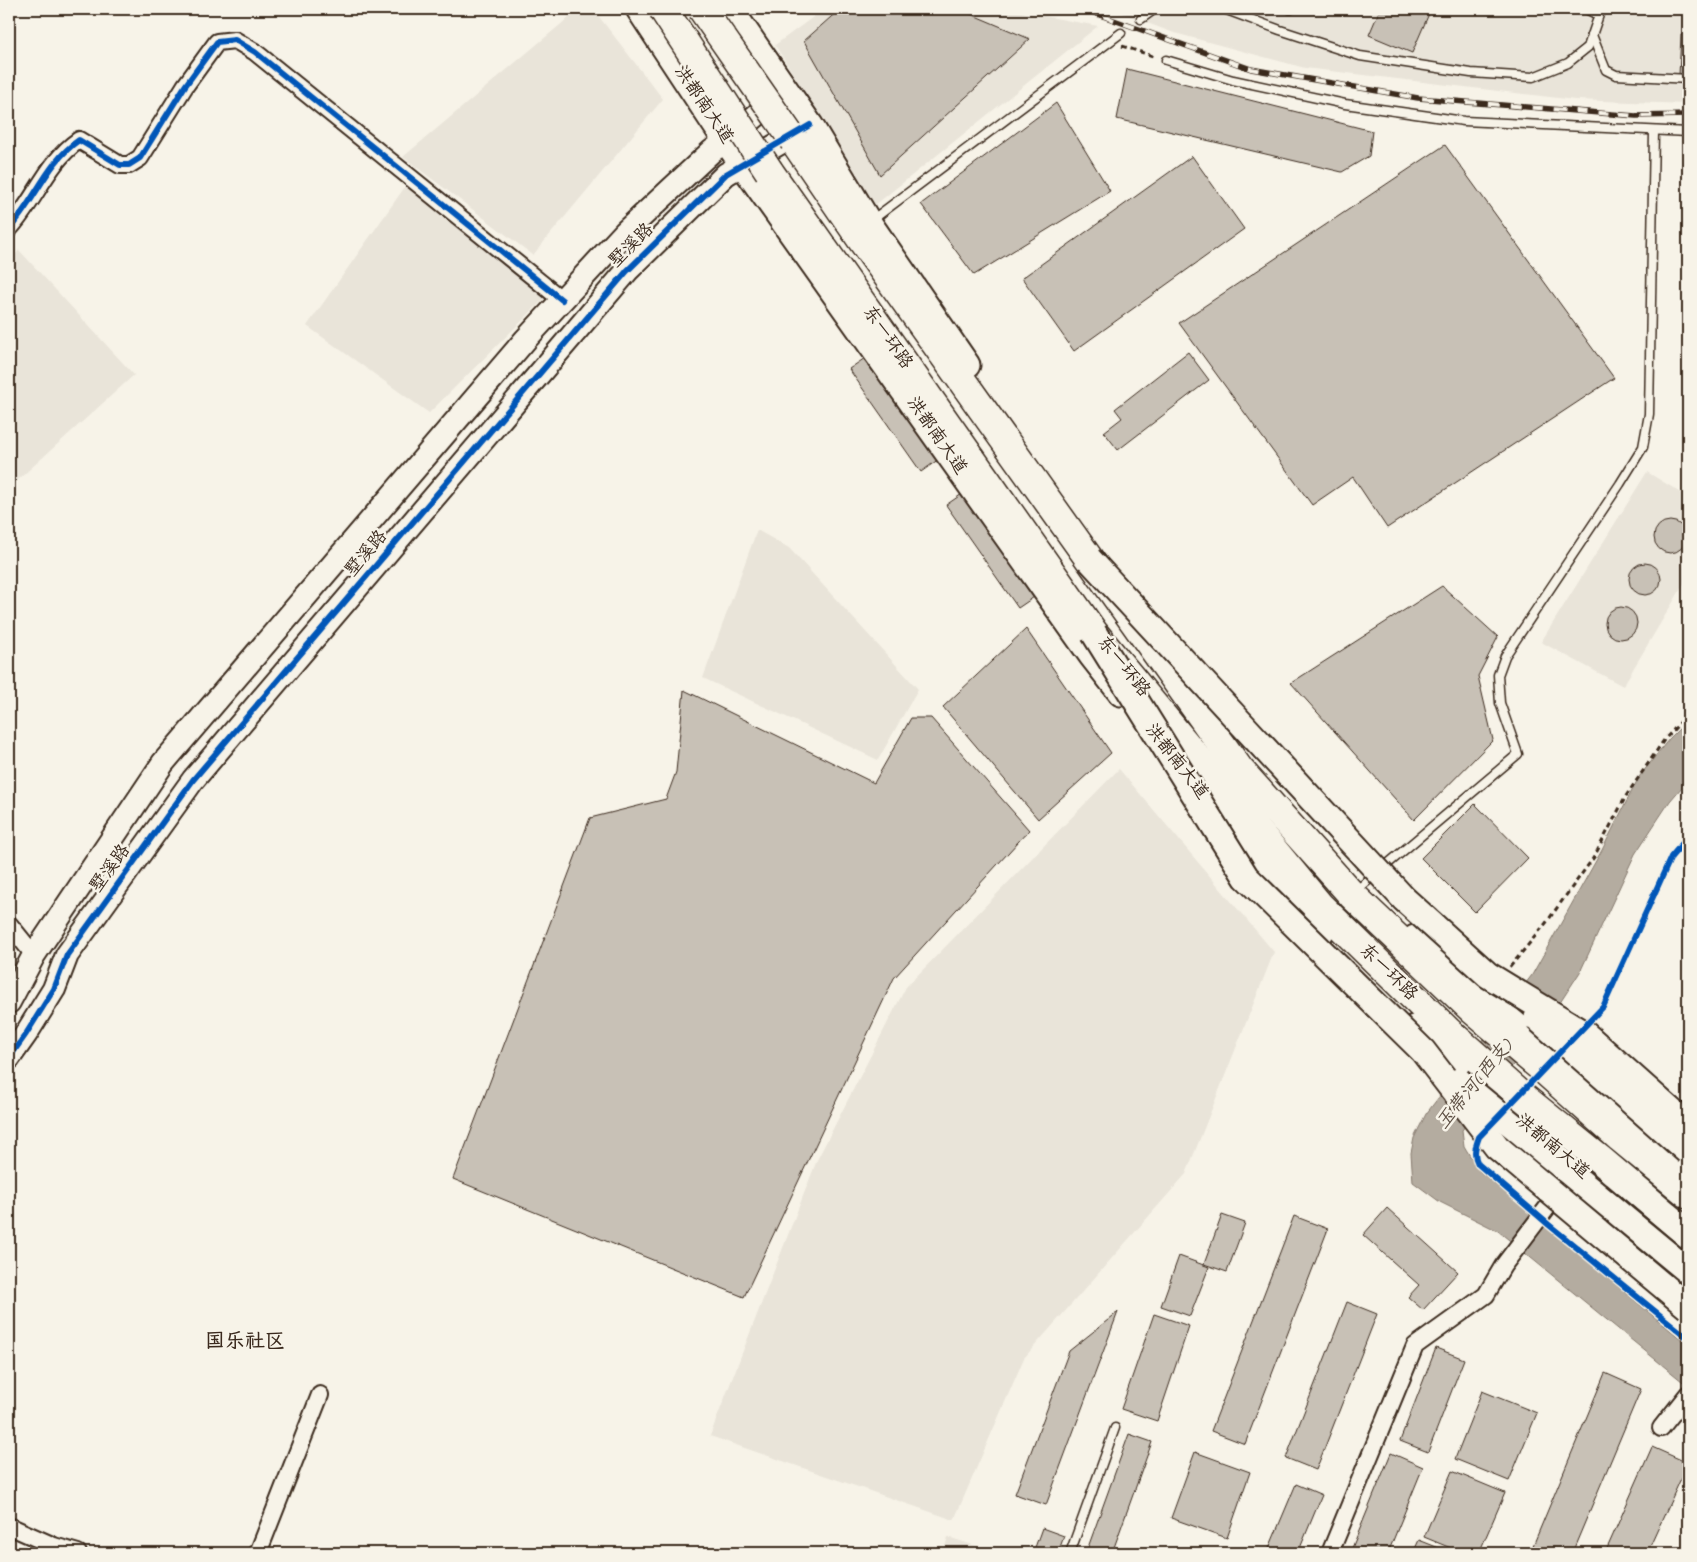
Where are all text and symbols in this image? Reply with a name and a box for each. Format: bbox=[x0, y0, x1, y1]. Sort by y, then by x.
street label: 洪都南大道 bbox=[667, 60, 739, 150]
street label: 墅溪路 bbox=[604, 218, 660, 274]
street label: 东一环路 bbox=[856, 301, 918, 375]
street label: 洪都南大道 bbox=[900, 392, 972, 480]
street label: 墅溪路 bbox=[340, 525, 394, 583]
street label: 东一环路 bbox=[1090, 631, 1156, 703]
street label: 洪都南大道 bbox=[1138, 719, 1214, 805]
street label: 墅溪路 bbox=[85, 840, 137, 898]
street label: 东一环路 bbox=[1353, 939, 1423, 1007]
water label: 玉带河(西支) bbox=[1430, 1032, 1521, 1136]
street label: 洪都南大道 bbox=[1509, 1108, 1595, 1186]
district label: 国乐社区 bbox=[205, 1328, 285, 1357]

